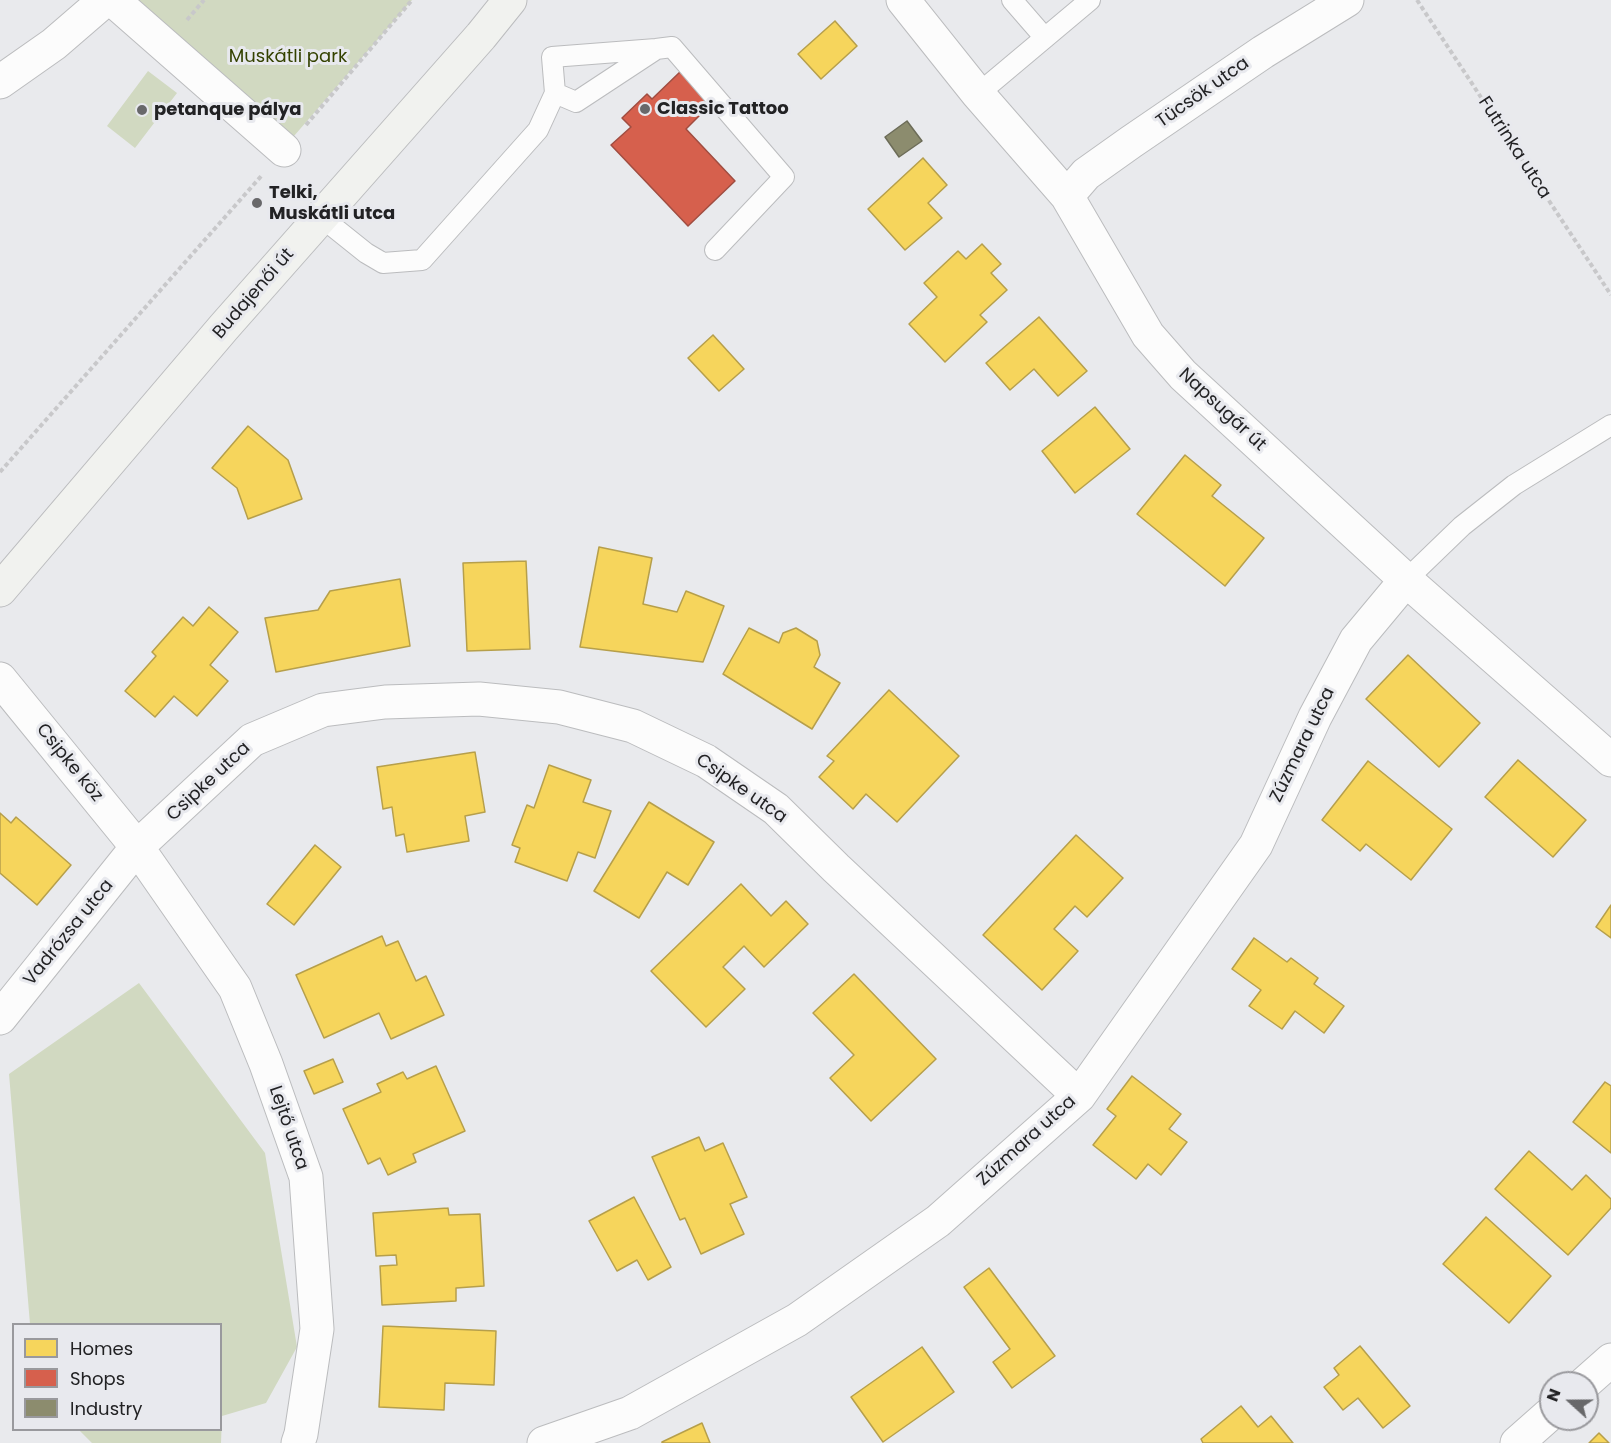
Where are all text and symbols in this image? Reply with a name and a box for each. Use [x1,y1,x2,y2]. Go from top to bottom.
park label: Muskátli park [229,46,347,68]
street label: Tücsök utca [1152,53,1254,133]
street label: Futrinka utca [1473,93,1555,203]
place label: Classic Tattoo [657,98,789,120]
place label: petanque pálya [154,99,302,121]
marker: Classic Tattoo [638,102,652,116]
marker: petanque pálya [135,103,149,117]
place label: Telki, Muskátli utca [269,182,395,224]
marker: Telki, Muskátli utca [250,196,264,210]
street label: Budajenői út [209,244,299,344]
street label: Napsugár út [1174,364,1270,456]
street label: Zúzmara utca [1266,684,1340,806]
street label: Csipke köz [31,720,107,806]
street label: Csipke utca [163,738,255,826]
street label: Csipke utca [691,750,791,828]
street label: Vadrózsa utca [20,876,118,990]
street label: Lejtő utca [264,1083,312,1173]
street label: Zúzmara utca [973,1091,1081,1191]
legend [12,1323,222,1431]
text: Homes [70,1336,133,1361]
text: Shops [70,1366,125,1391]
north arrow [1539,1371,1599,1431]
text: N [1541,1385,1566,1405]
text: Industry [70,1396,142,1421]

